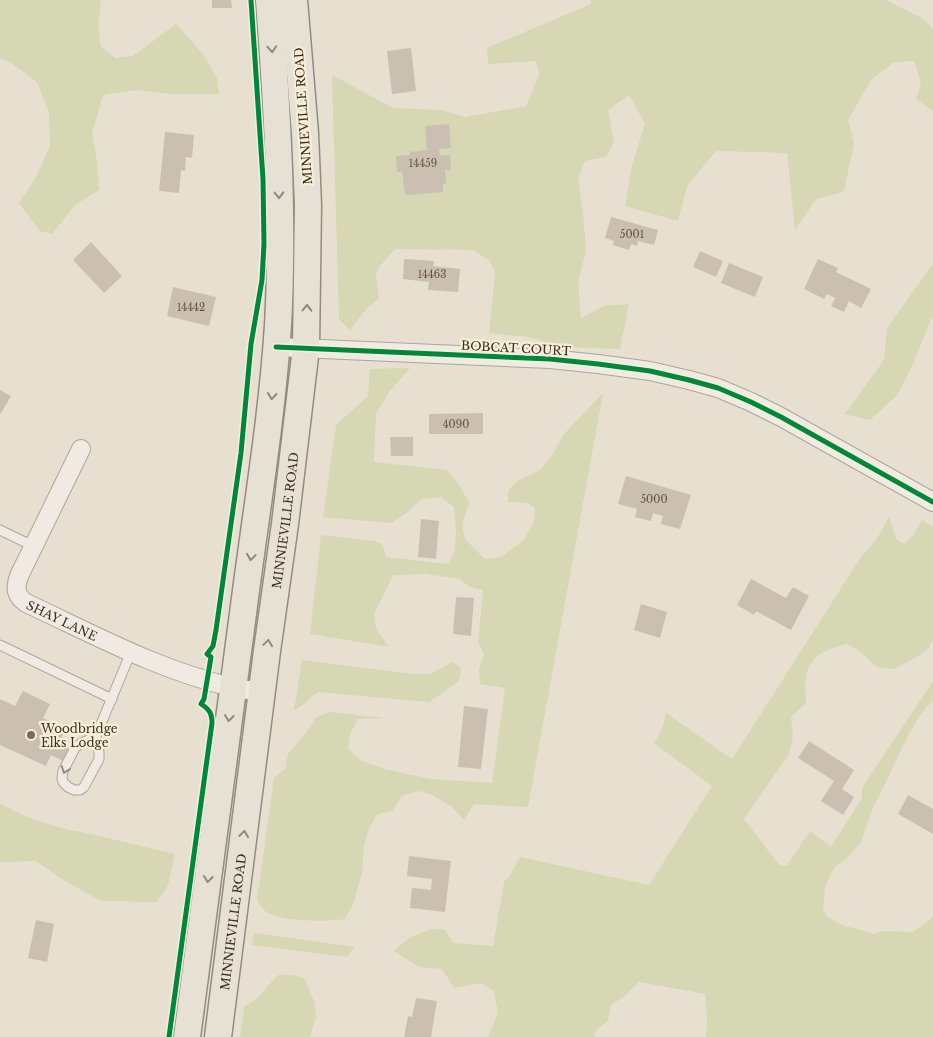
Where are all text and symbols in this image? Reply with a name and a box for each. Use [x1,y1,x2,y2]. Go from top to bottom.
one-way arrow [266,45,277,53]
street label: MINNIEVILLE ROAD [291,47,315,185]
house number: 14459 [409,157,437,170]
one-way arrow [274,192,284,199]
house number: 5001 [620,228,644,241]
house number: 14463 [418,268,446,281]
house number: 14442 [177,301,205,314]
one-way arrow [302,304,312,312]
street label: BOBCAT COURT [461,338,572,358]
one-way arrow [267,392,278,400]
house number: 4090 [443,418,469,431]
street label: MINNIEVILLE ROAD [268,451,301,590]
house number: 5000 [640,493,668,506]
one-way arrow [246,552,256,561]
street label: SHAY LANE [24,597,100,644]
one-way arrow [262,639,273,647]
one-way arrow [224,714,235,722]
place label: Woodbridge Elks Lodge [40,721,118,750]
marker: Woodbridge Elks Lodge [25,729,37,741]
one-way arrow [61,765,71,774]
one-way arrow [238,830,249,838]
street label: MINNIEVILLE ROAD [217,853,249,991]
one-way arrow [203,875,214,883]

